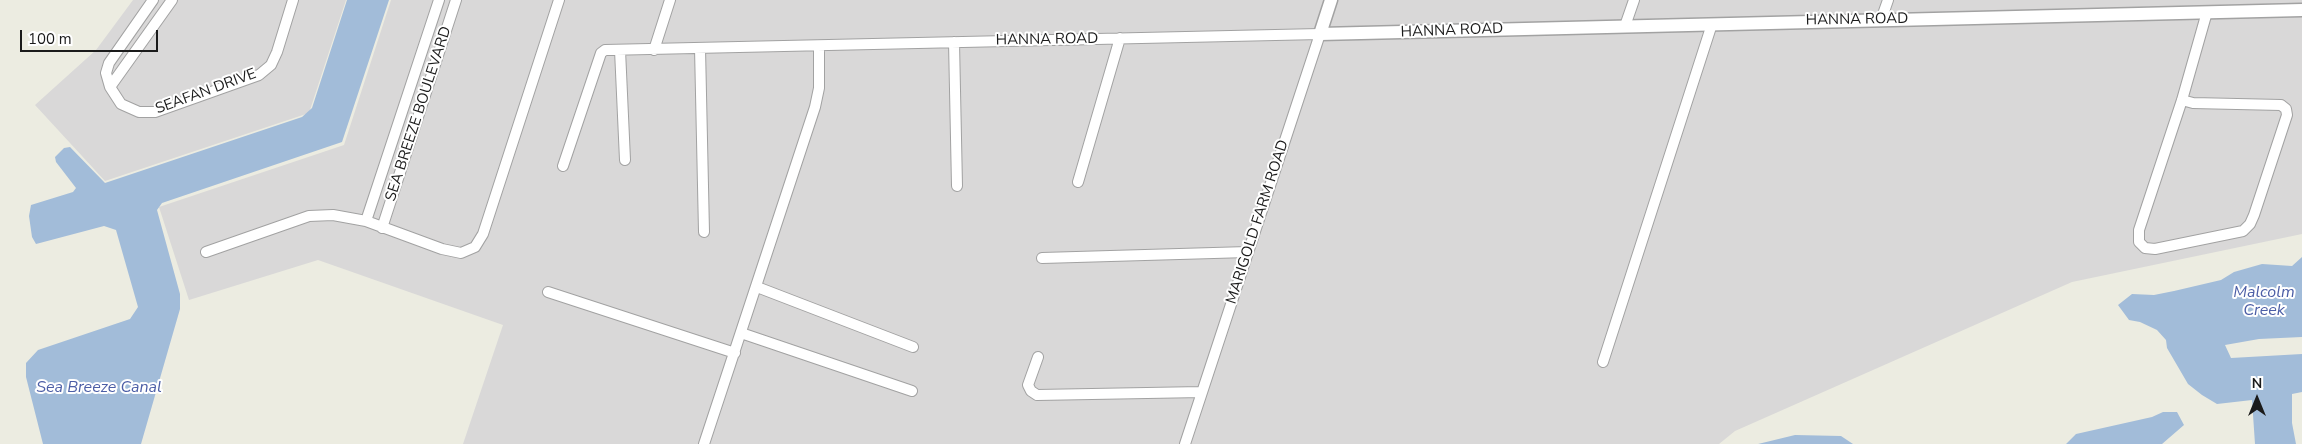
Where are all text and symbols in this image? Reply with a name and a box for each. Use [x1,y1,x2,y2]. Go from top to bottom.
street label: HANNA ROAD [1806,10,1908,30]
scale bar [22,20,160,52]
street label: HANNA ROAD [1400,20,1504,42]
street label: SEA BREEZE BOULEVARD [382,24,456,204]
text: 100 m [28,29,72,49]
street label: HANNA ROAD [996,30,1098,50]
street label: SEAFAN DRIVE [153,65,259,119]
street label: MARIGOLD FARM ROAD [1223,138,1293,306]
water label: Malcolm Creek [2233,283,2295,321]
north arrow [2232,374,2282,424]
text: N [2252,374,2262,393]
water label: Sea Breeze Canal [36,378,162,398]

